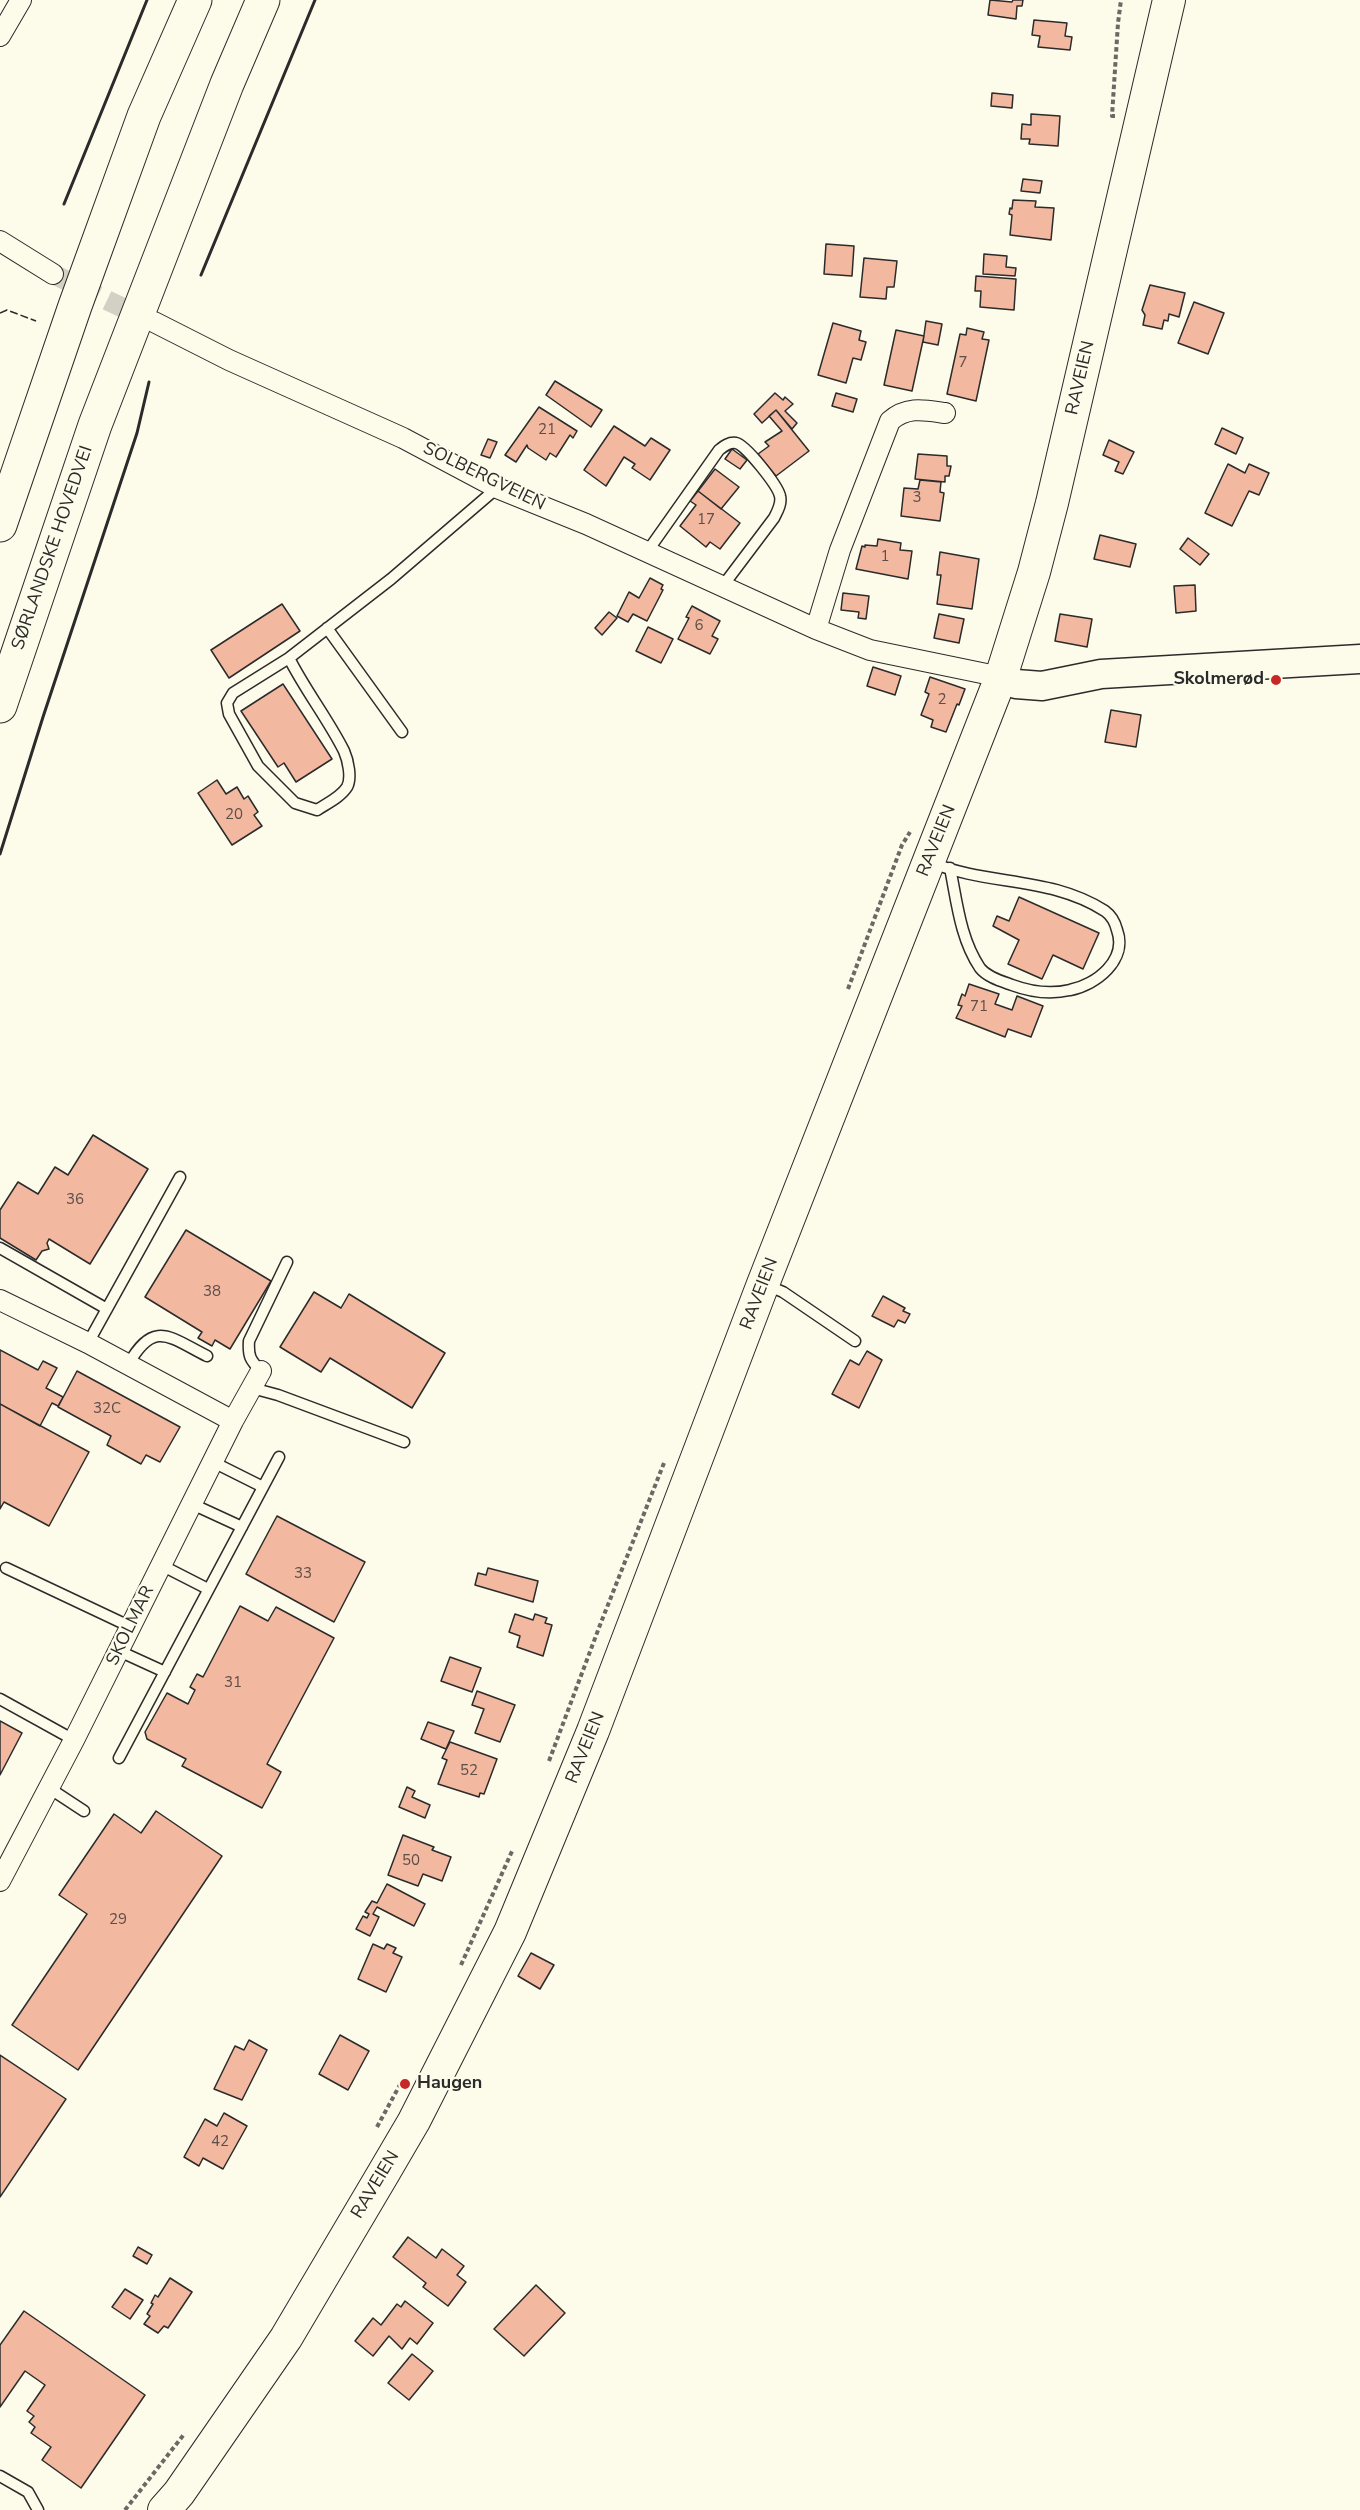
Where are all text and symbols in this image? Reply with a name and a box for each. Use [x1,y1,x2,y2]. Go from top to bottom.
street label: RAVEIEN [1062,339,1100,417]
house number: 7 [959,354,967,372]
house number: 21 [538,421,556,439]
street label: SOLBERGVEIEN [419,438,549,516]
street label: SØRLANDSKE HOVEDVEI [8,443,98,653]
house number: 3 [913,489,921,507]
house number: 17 [697,511,715,529]
house number: 1 [881,548,889,566]
house number: 6 [695,617,703,635]
place label: Skolmerød [1173,669,1264,691]
marker: Skolmerød [1269,673,1283,687]
house number: 2 [938,691,946,709]
street label: RAVEIEN [913,802,961,880]
house number: 20 [225,806,243,824]
house number: 71 [970,998,988,1016]
house number: 36 [66,1191,84,1209]
street label: RAVEIEN [736,1255,784,1333]
house number: 38 [203,1283,221,1301]
house number: 32C [93,1400,121,1418]
house number: 33 [294,1565,312,1583]
street label: SKOLMAR [102,1583,160,1669]
house number: 31 [224,1674,242,1692]
street label: RAVEIEN [562,1709,610,1787]
house number: 52 [460,1762,478,1780]
house number: 50 [402,1852,420,1870]
house number: 29 [109,1911,127,1929]
place label: Haugen [417,2073,482,2095]
marker: Haugen [398,2077,412,2091]
house number: 42 [211,2133,229,2151]
street label: RAVEIEN [347,2147,405,2223]

